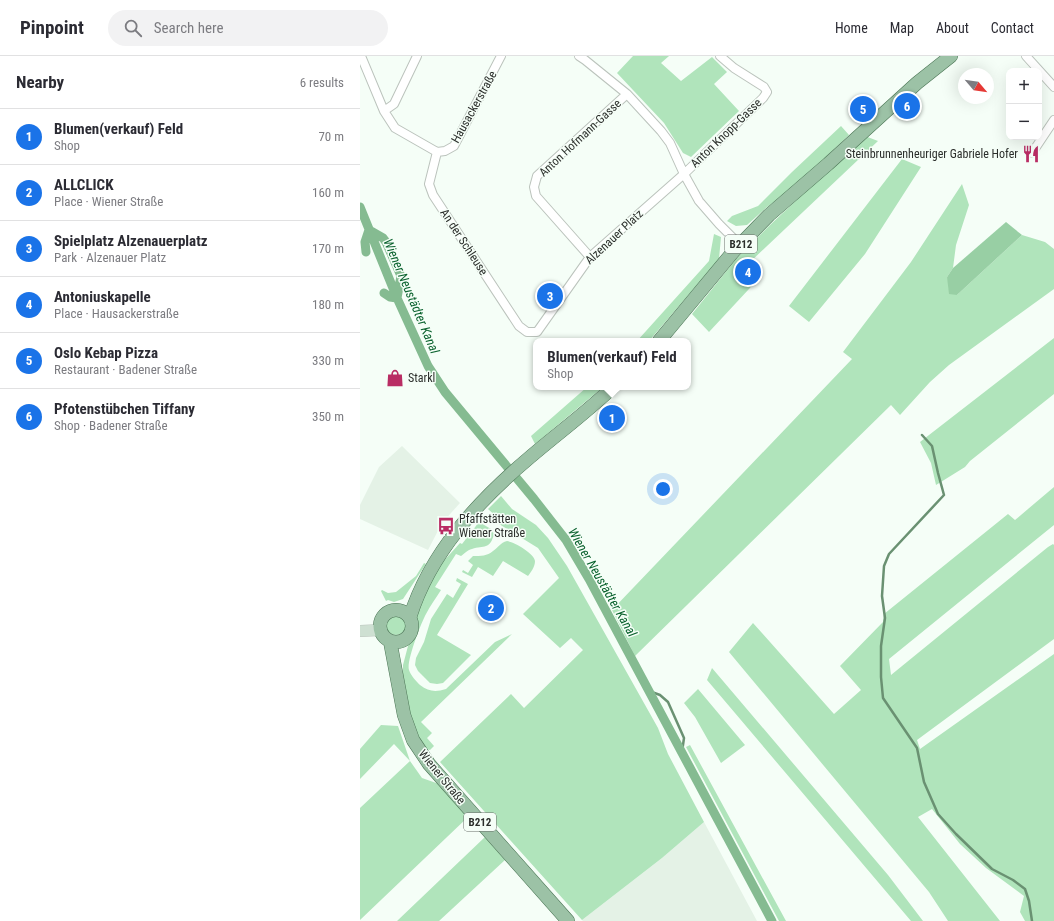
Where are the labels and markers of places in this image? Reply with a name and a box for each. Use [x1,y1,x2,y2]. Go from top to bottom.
pin: 6 [894,91,920,121]
pin: 5 [850,94,876,124]
restaurant icon: Steinbrunnenheuriger Gabriele Hofer [1021,144,1041,164]
place label: Steinbrunnenheuriger Gabriele Hofer [846,147,1018,161]
pin: 4 [735,257,761,287]
pin: 3 [537,281,563,311]
shop icon: Starkl [385,368,405,388]
place label: Starkl [408,371,435,385]
pin: 1 [599,403,625,433]
place label: Pfaffstätten Wiener Straße [459,512,526,540]
bus stop icon: Pfaffstätten Wiener Straße [436,516,456,536]
pin: 2 [478,593,504,623]

